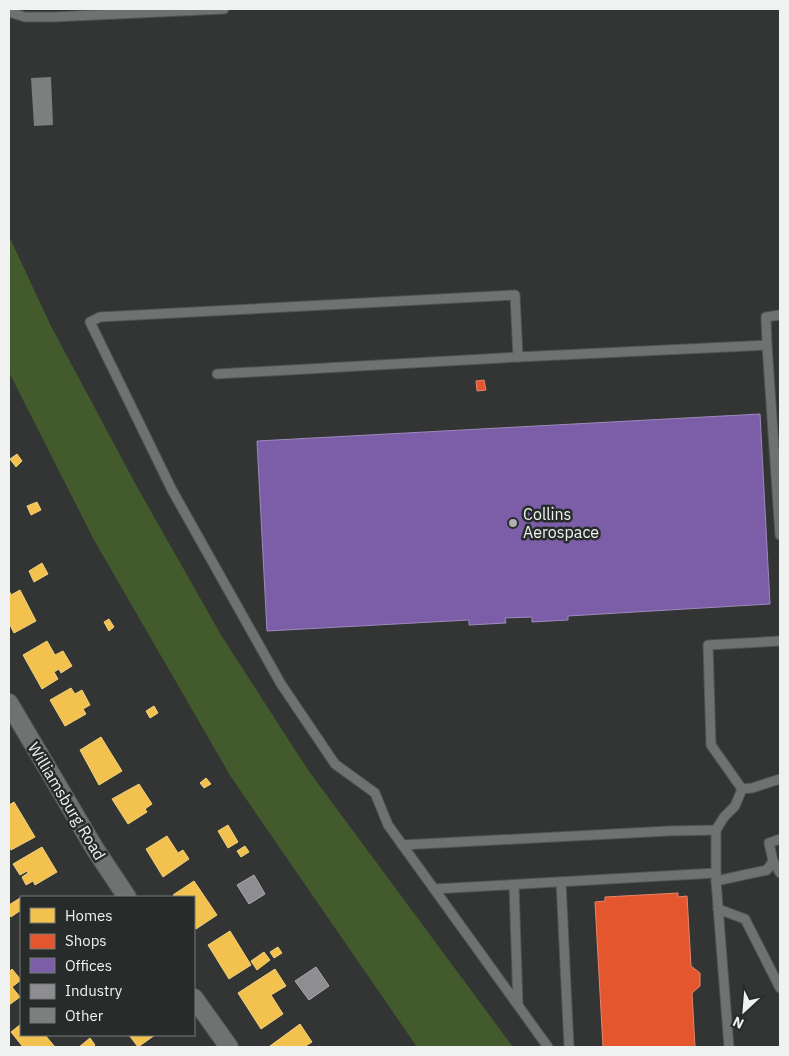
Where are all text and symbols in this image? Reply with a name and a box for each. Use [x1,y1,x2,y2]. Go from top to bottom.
place label: Collins Aerospace [523,504,599,542]
marker: Collins Aerospace [507,517,519,529]
street label: Williamsburg Road [24,738,110,864]
legend [20,896,195,1036]
text: Homes [65,906,113,925]
text: Shops [65,931,107,950]
text: Offices [65,956,112,975]
text: Industry [65,981,123,1000]
north arrow [719,986,769,1036]
text: Other [65,1006,104,1025]
text: N [730,1012,747,1033]

